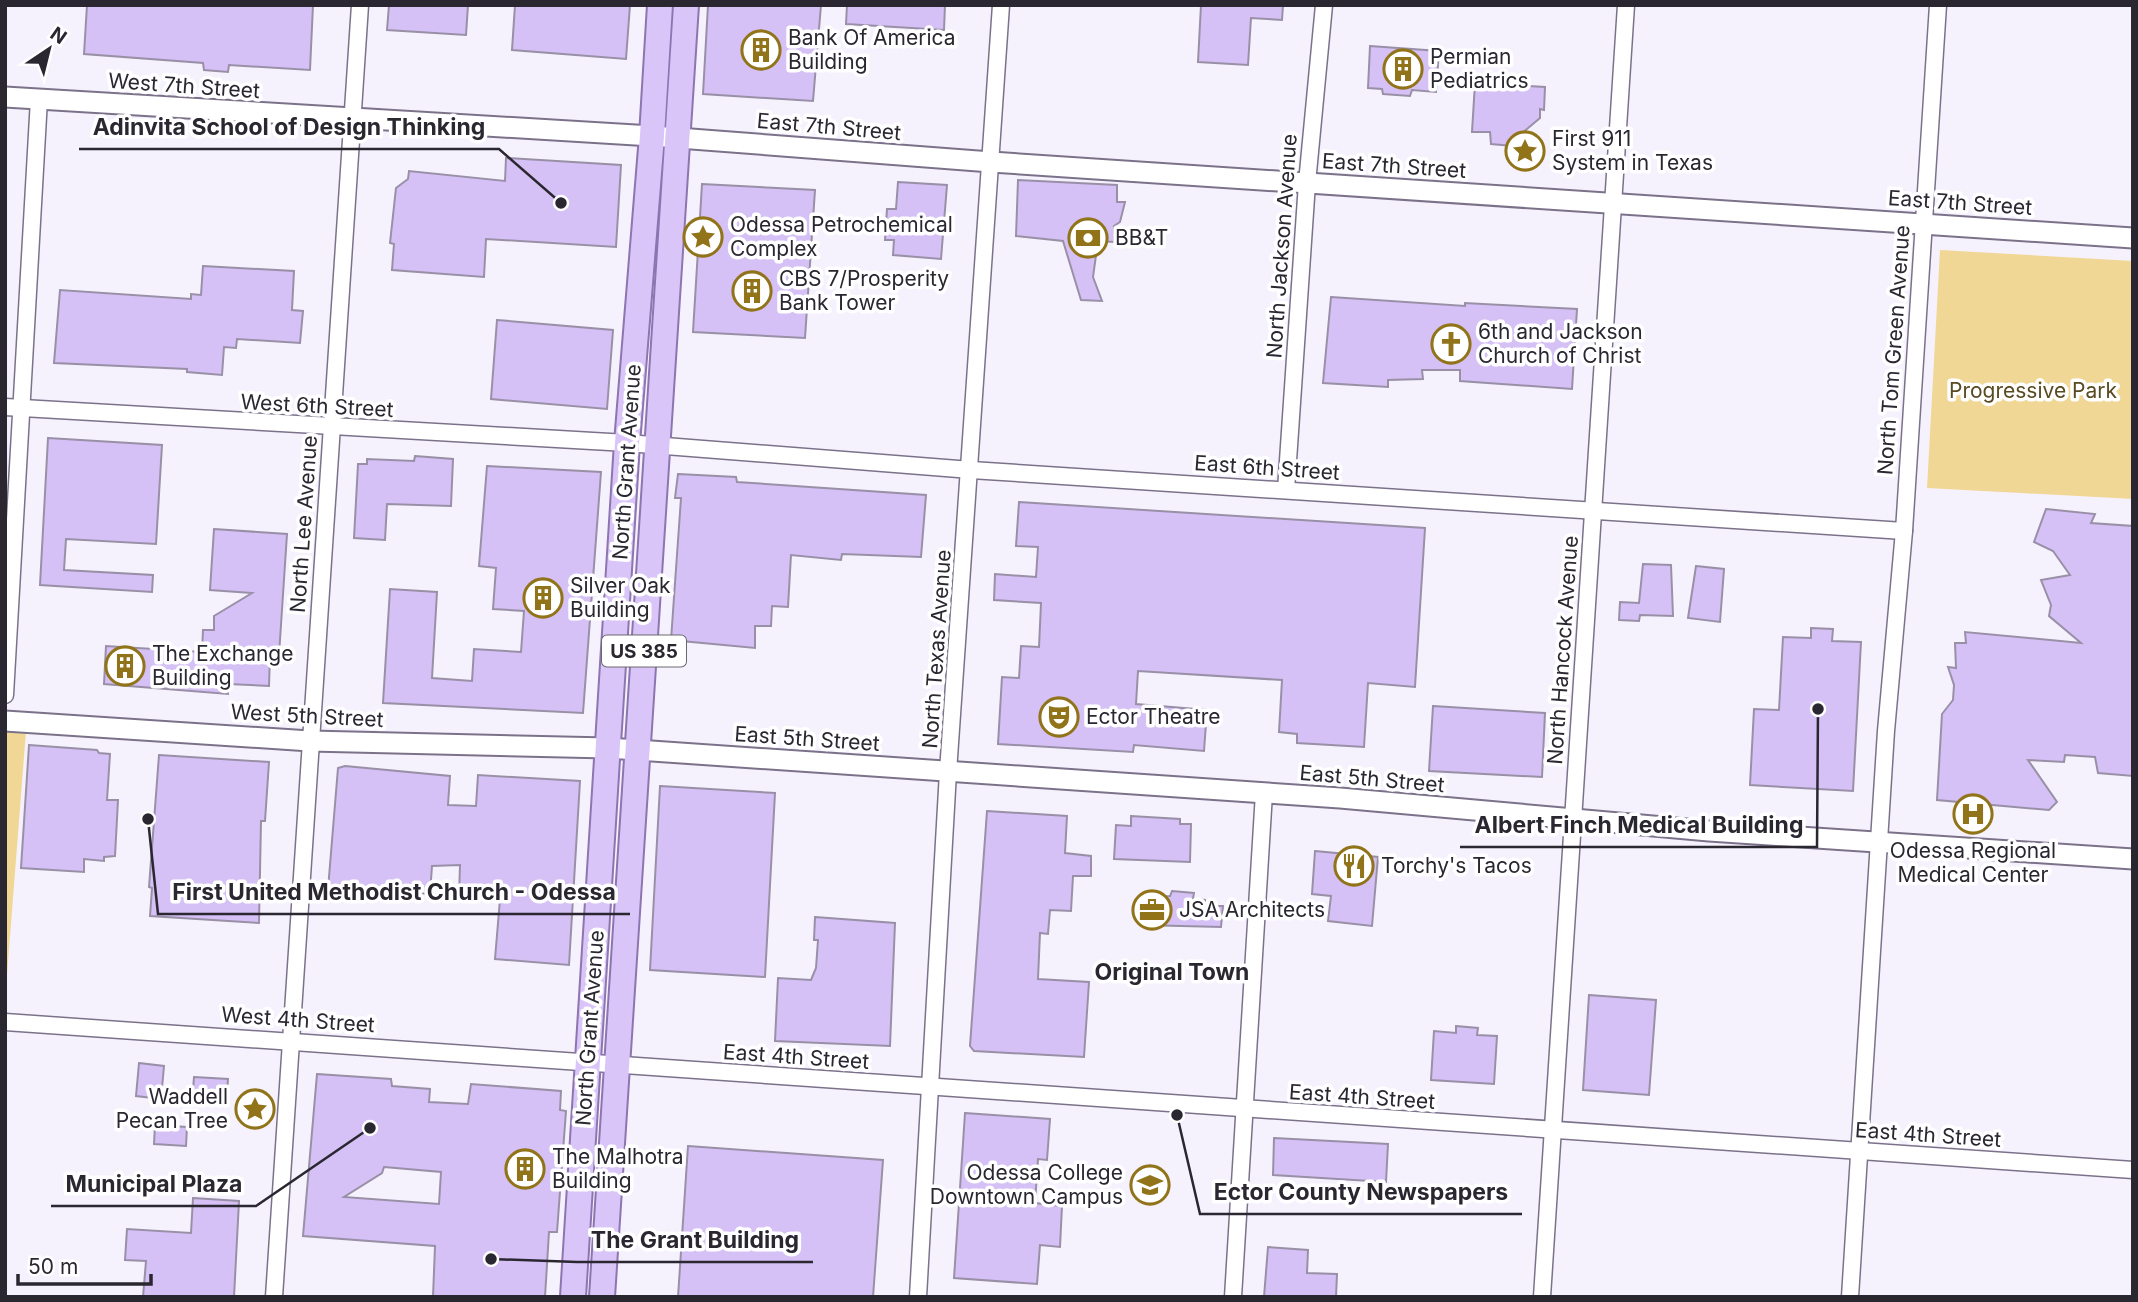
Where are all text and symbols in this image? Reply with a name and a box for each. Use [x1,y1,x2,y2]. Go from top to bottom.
north arrow [14,14,84,84]
text: N [46,22,71,49]
place label: Bank Of America Building [788,25,956,74]
building icon: Bank Of America Building [740,29,782,71]
place label: Permian Pediatrics [1430,44,1529,93]
building icon: Permian Pediatrics [1382,48,1424,90]
street label: West 7th Street [107,68,261,103]
callout: Adinvita School of Design Thinking [79,105,499,149]
street label: East 7th Street [756,108,902,145]
text: Adinvita School of Design Thinking [93,113,485,141]
place label: First 911 System in Texas [1552,126,1713,175]
place icon: First 911 System in Texas [1504,130,1546,172]
street label: North Jackson Avenue [1261,133,1302,359]
street label: East 7th Street [1321,148,1467,183]
street label: East 7th Street [1887,185,2033,220]
place label: Odessa Petrochemical Complex [730,212,953,261]
place icon: Odessa Petrochemical Complex [682,216,724,258]
bank icon: BB&T [1067,217,1109,259]
street label: North Tom Green Avenue [1872,224,1915,476]
place label: BB&T [1115,225,1168,250]
place label: CBS 7/Prosperity Bank Tower [779,266,949,315]
building icon: CBS 7/Prosperity Bank Tower [731,270,773,312]
place label: 6th and Jackson Church of Christ [1478,319,1643,368]
church icon: 6th and Jackson Church of Christ [1430,323,1472,365]
street label: North Grant Avenue [607,363,646,561]
park label: Progressive Park [1949,378,2117,403]
street label: West 6th Street [240,389,394,422]
street label: North Lee Avenue [285,434,322,614]
street label: East 6th Street [1193,450,1341,485]
street label: North Hancock Avenue [1542,535,1583,765]
street label: North Texas Avenue [917,549,956,749]
place label: Silver Oak Building [570,573,671,622]
building icon: Silver Oak Building [522,577,564,619]
road number: US 385 [602,636,686,666]
place label: The Exchange Building [152,641,293,690]
building icon: The Exchange Building [104,645,146,687]
theatre icon: Ector Theatre [1038,696,1080,738]
street label: West 5th Street [230,699,384,732]
place label: Ector Theatre [1086,704,1221,729]
street label: East 5th Street [734,721,881,756]
street label: East 5th Street [1298,760,1446,797]
hospital icon: Odessa Regional Medical Center [1952,793,1994,835]
callout: Albert Finch Medical Building [1460,803,1817,847]
text: Albert Finch Medical Building [1475,811,1803,839]
place label: Odessa Regional Medical Center [1890,838,2056,887]
restaurant icon: Torchy's Tacos [1333,845,1375,887]
place label: Torchy's Tacos [1381,853,1532,878]
callout: First United Methodist Church - Odessa [158,870,630,914]
text: First United Methodist Church - Odessa [172,878,616,906]
office icon: JSA Architects [1131,889,1173,931]
place label: JSA Architects [1179,897,1325,922]
street label: North Grant Avenue [570,929,609,1127]
district label: Original Town [1095,958,1249,986]
street label: West 4th Street [220,1002,376,1037]
street label: East 4th Street [722,1039,870,1074]
street label: East 4th Street [1288,1079,1436,1114]
place label: Waddell Pecan Tree [116,1084,228,1133]
place icon: Waddell Pecan Tree [234,1088,276,1130]
street label: East 4th Street [1854,1117,2002,1152]
place label: The Malhotra Building [552,1144,684,1193]
building icon: The Malhotra Building [504,1148,546,1190]
place label: Odessa College Downtown Campus [930,1160,1123,1209]
callout: Municipal Plaza [51,1162,256,1206]
school or university icon: Odessa College Downtown Campus [1129,1164,1171,1206]
text: Municipal Plaza [66,1170,242,1198]
callout: Ector County Newspapers [1200,1170,1522,1214]
text: Ector County Newspapers [1214,1178,1508,1206]
callout: The Grant Building [577,1218,813,1262]
text: The Grant Building [591,1226,799,1254]
scale bar [18,1242,150,1286]
text: 50 m [28,1254,78,1279]

